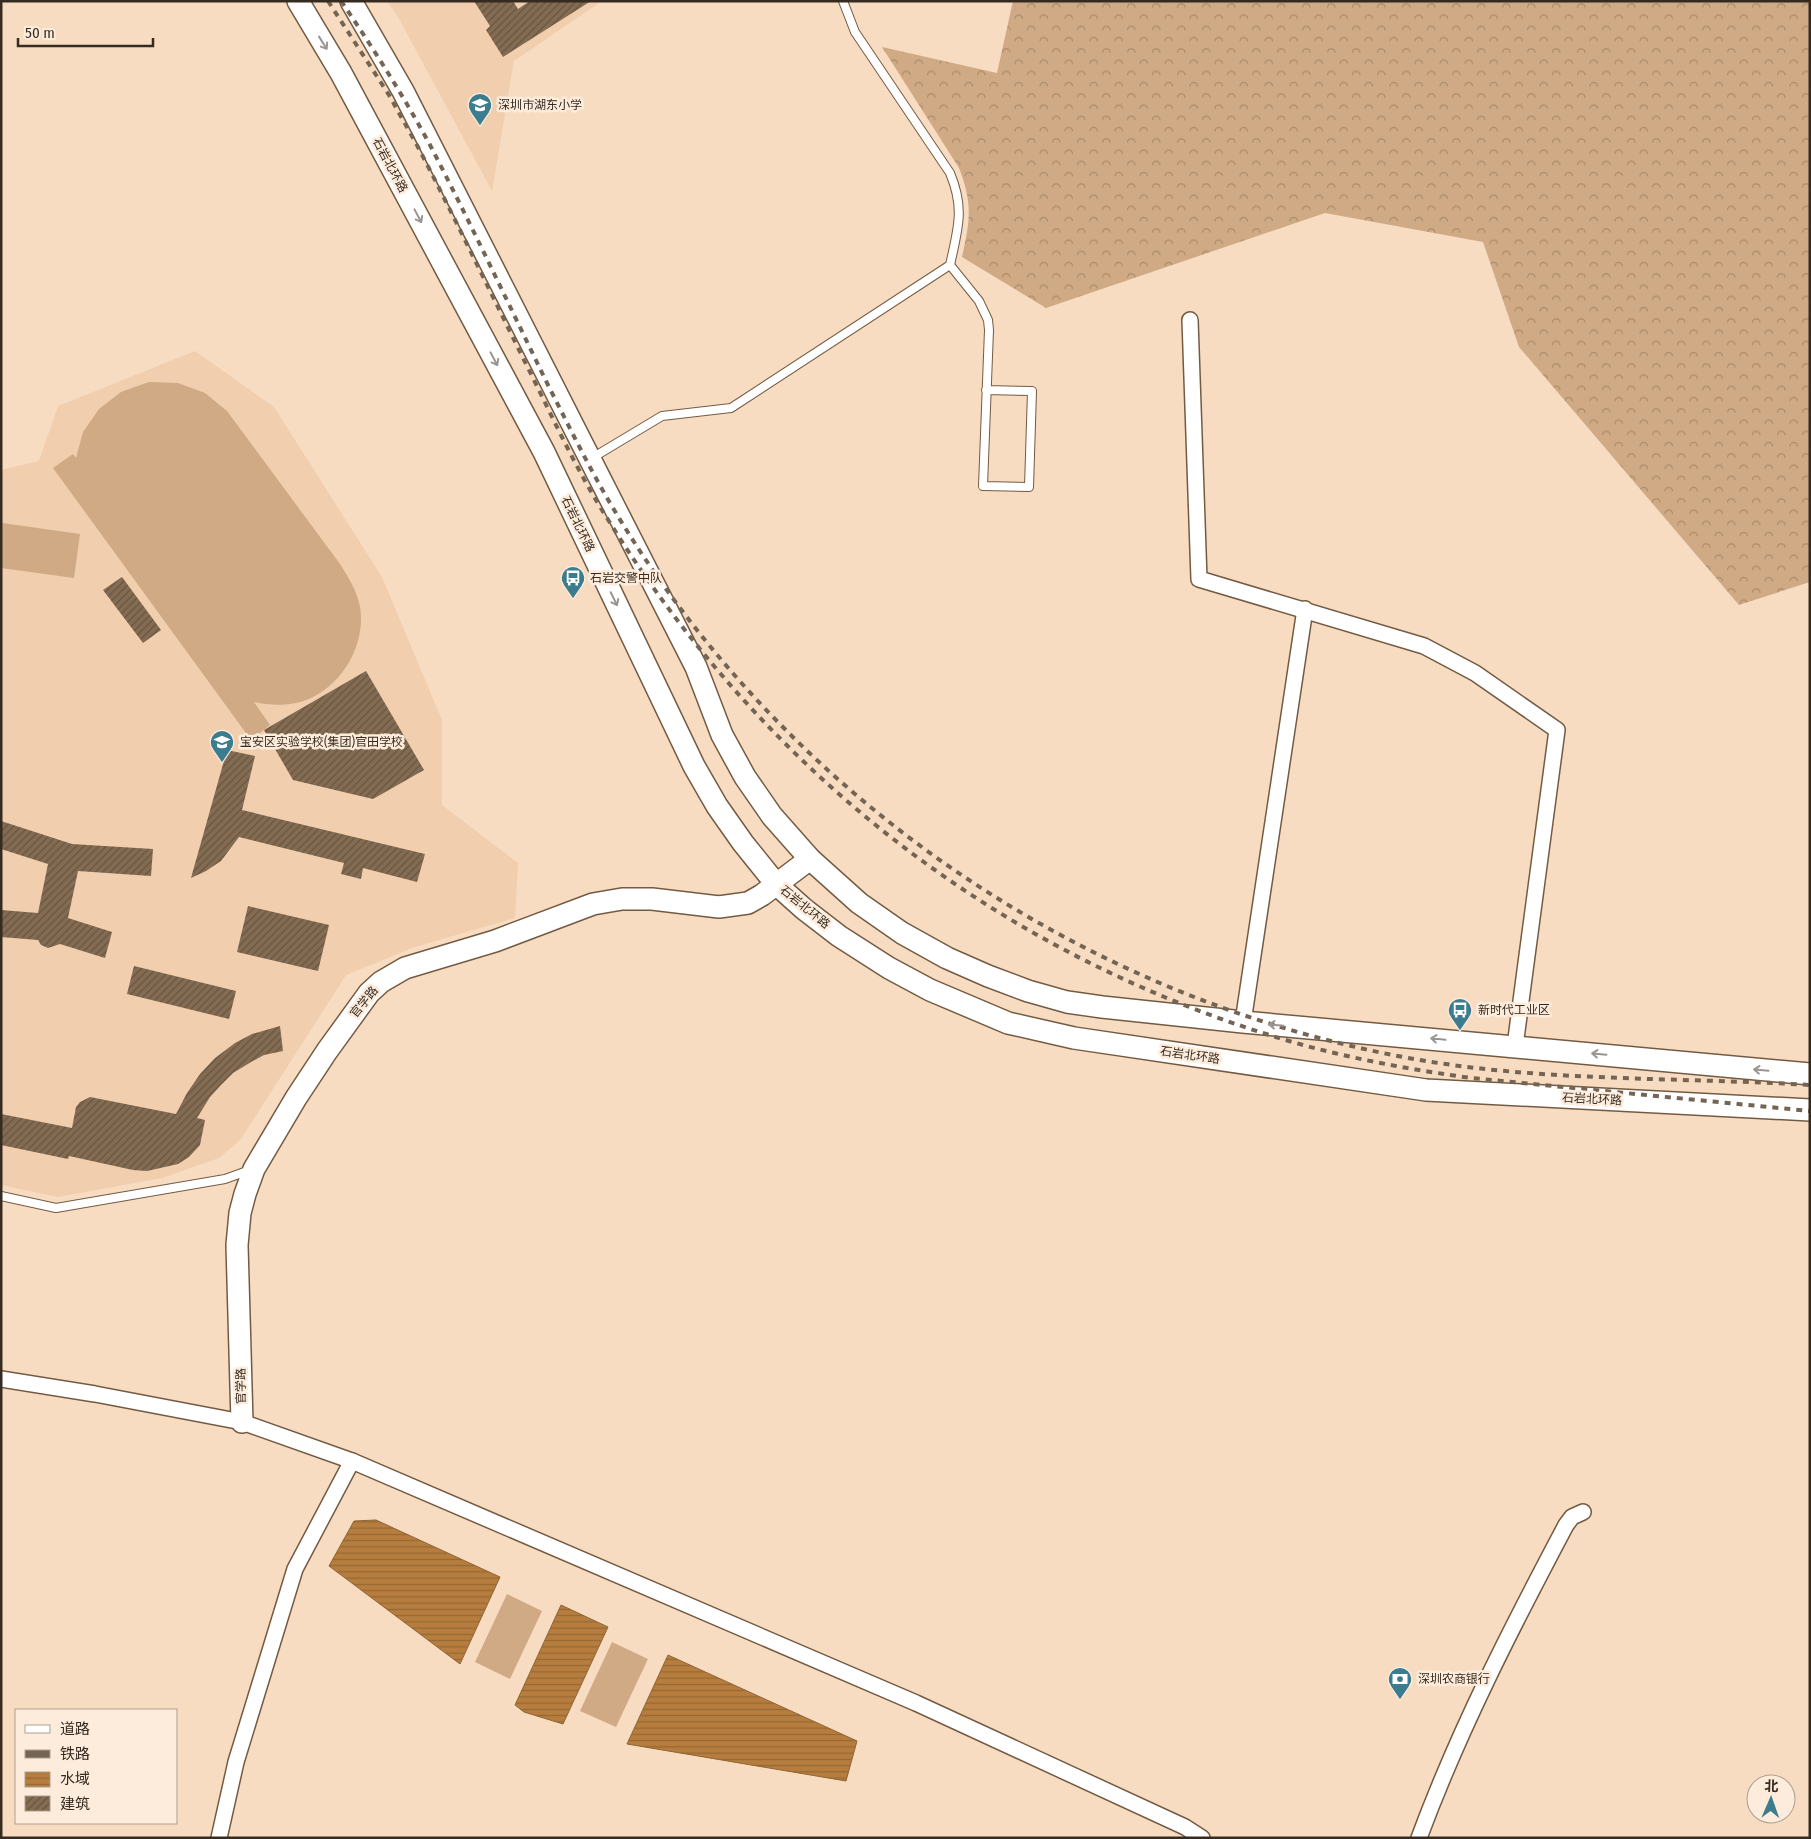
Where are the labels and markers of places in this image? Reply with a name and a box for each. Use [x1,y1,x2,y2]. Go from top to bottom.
school or university icon: 深圳市湖东小学 [467,92,493,126]
place label: 深圳市湖东小学 [498,98,582,112]
bus stop icon: 石岩交警中队 [560,565,586,599]
place label: 石岩交警中队 [590,571,662,585]
school or university icon: 宝安区实验学校(集团)官田学校 [209,729,235,763]
place label: 宝安区实验学校(集团)官田学校 [240,735,403,749]
bus stop icon: 新时代工业区 [1447,997,1473,1031]
place label: 新时代工业区 [1478,1003,1550,1017]
bank icon: 深圳农商银行 [1387,1666,1413,1700]
place label: 深圳农商银行 [1418,1672,1490,1686]

